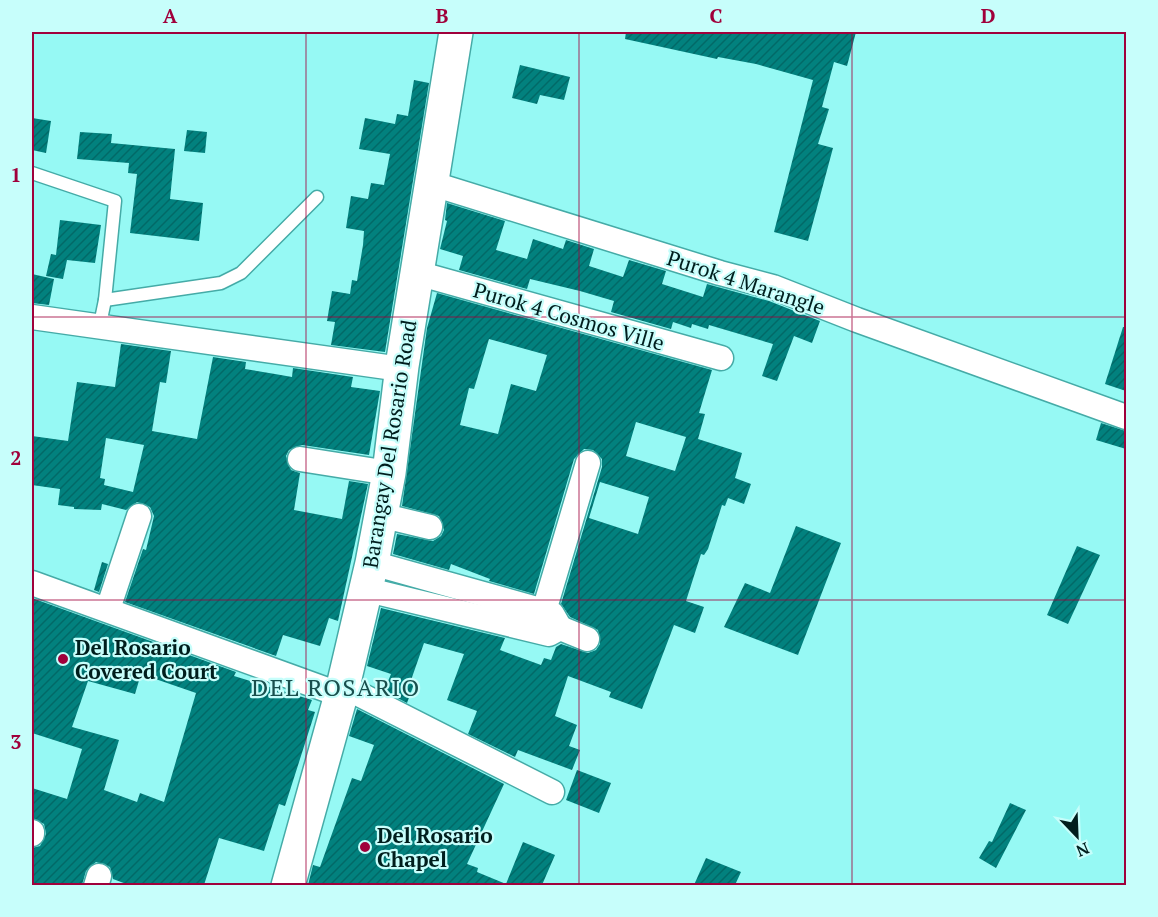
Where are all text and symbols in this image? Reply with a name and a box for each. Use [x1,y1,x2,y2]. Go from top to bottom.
text: A [163,2,178,29]
text: B [436,2,449,29]
text: C [709,2,723,29]
text: D [981,2,995,29]
text: 1 [10,161,22,188]
street label: Purok 4 Marangle [664,243,828,321]
street label: Purok 4 Cosmos Ville [470,275,668,357]
street label: Barangay Del Rosario Road [356,317,423,570]
text: 2 [10,444,22,471]
place label: Del Rosario Covered Court [75,633,218,685]
marker: Del Rosario Covered Court [56,652,70,666]
district label: DEL ROSARIO [251,671,421,703]
text: 3 [10,728,22,755]
north arrow [1047,806,1107,866]
place label: Del Rosario Chapel [377,821,493,873]
text: N [1073,837,1093,862]
marker: Del Rosario Chapel [358,840,372,854]

